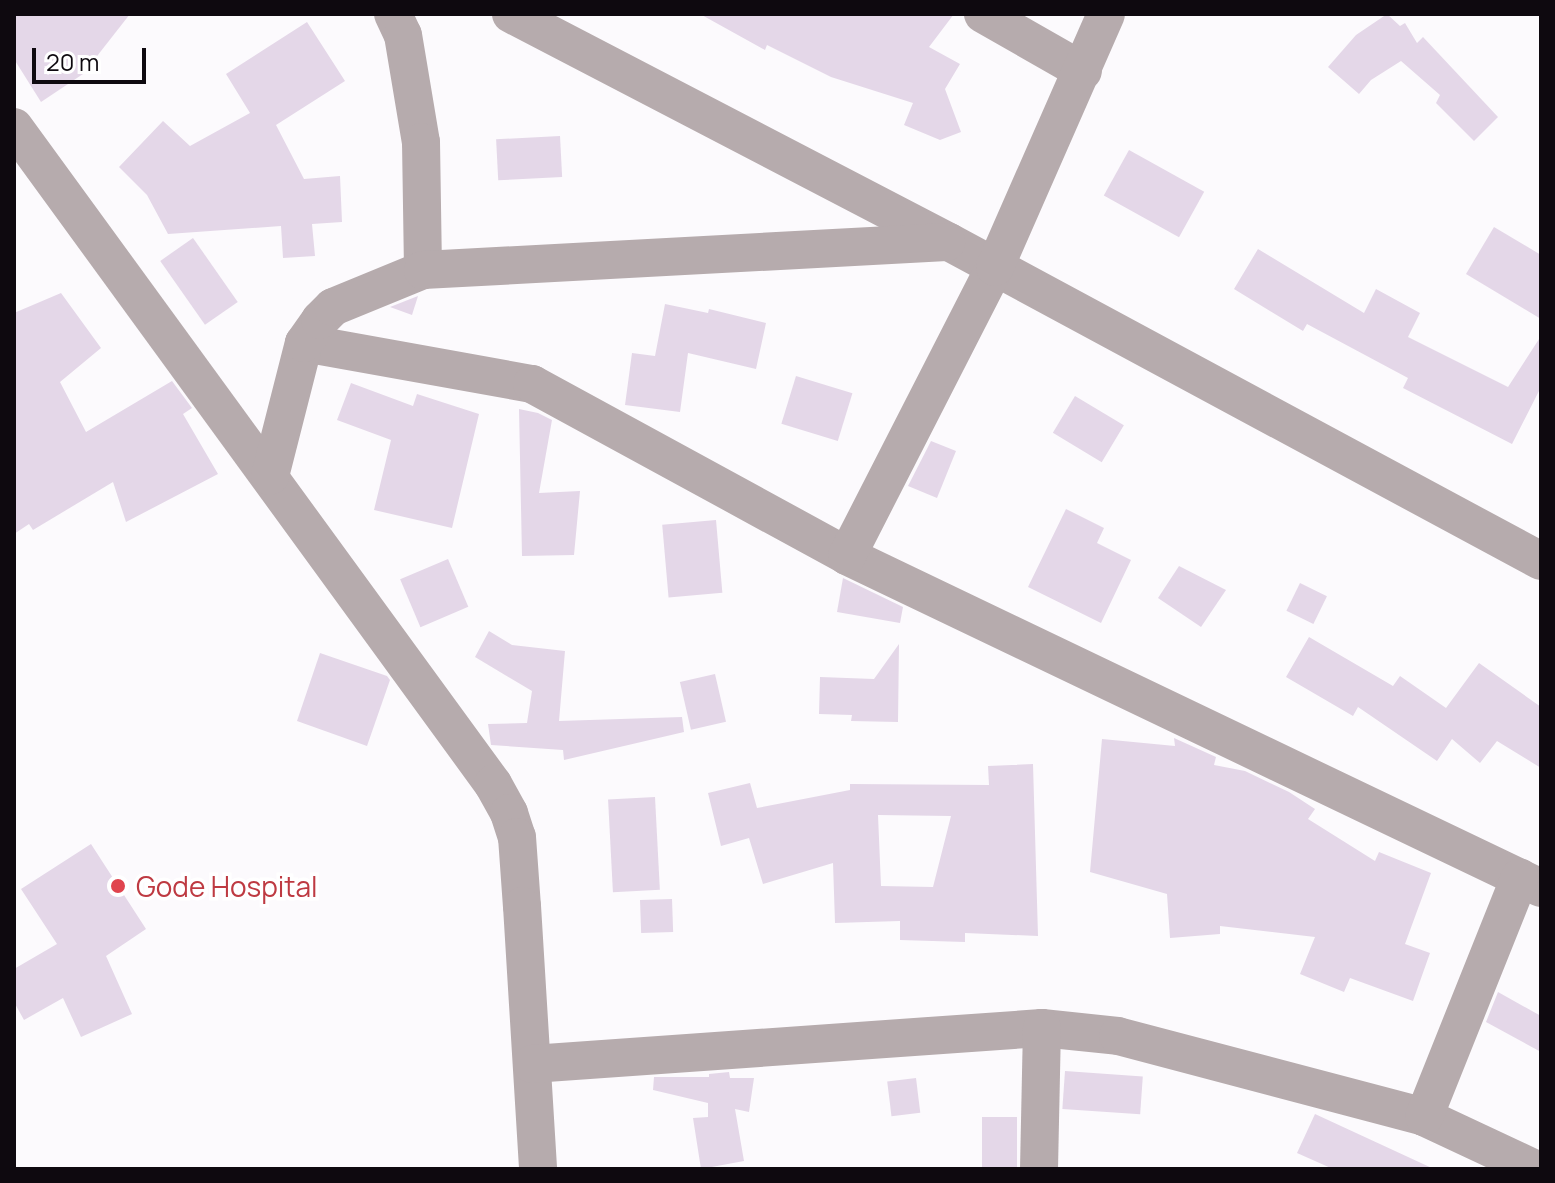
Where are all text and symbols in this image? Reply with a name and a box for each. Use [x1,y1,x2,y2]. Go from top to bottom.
scale bar [36,32,150,82]
text: 20 m [46,45,99,78]
place label: Gode Hospital [136,869,318,903]
marker: Gode Hospital [107,875,129,897]

